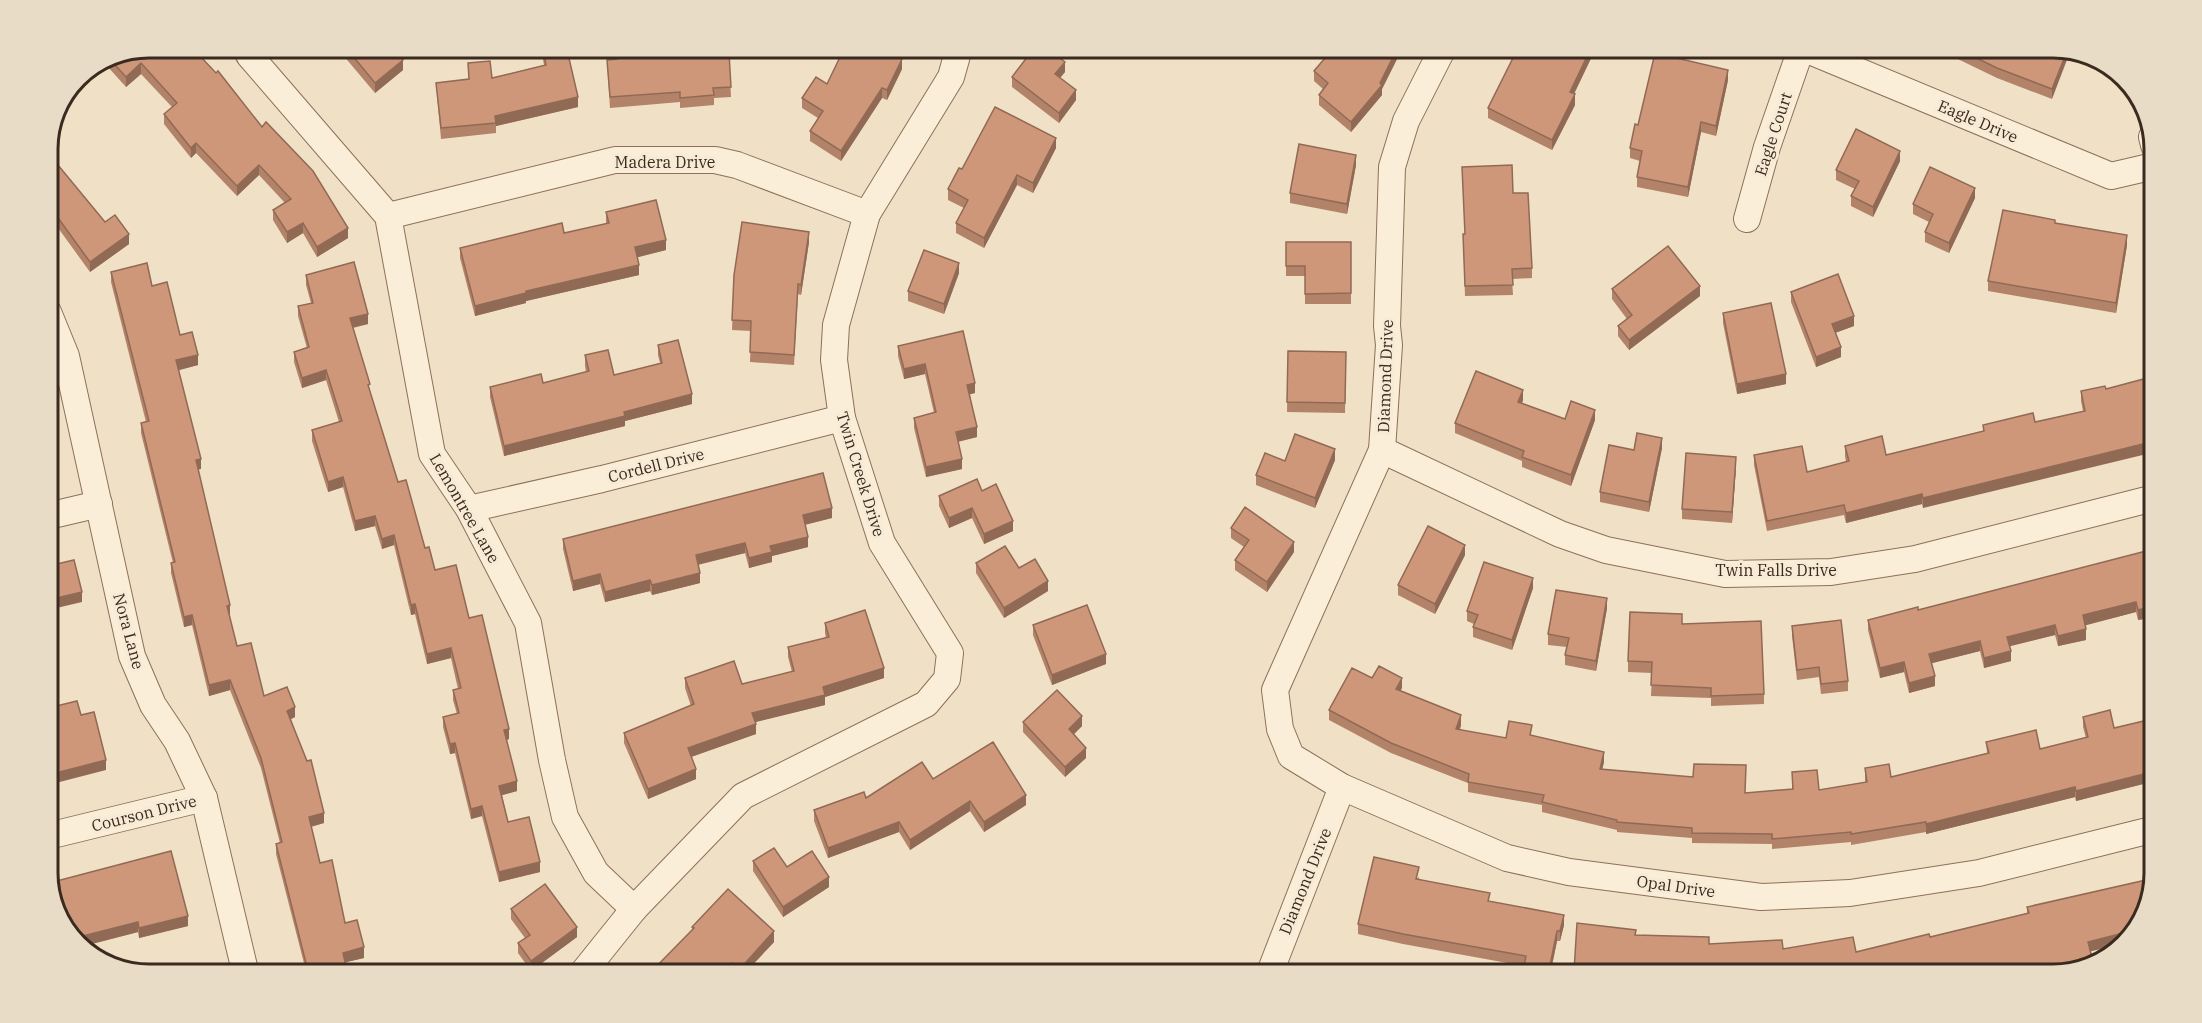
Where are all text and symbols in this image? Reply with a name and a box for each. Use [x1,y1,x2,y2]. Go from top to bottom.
street label: Eagle Court [1750,89,1796,178]
street label: Eagle Drive [1935,95,2021,147]
street label: Madera Drive [615,152,715,172]
street label: Diamond Drive [1373,319,1397,433]
street label: Twin Creek Drive [832,409,890,539]
street label: Cordell Drive [606,443,706,487]
street label: Lemontree Lane [426,450,504,566]
street label: Twin Falls Drive [1715,560,1837,580]
street label: Nora Lane [109,591,149,671]
street label: Courson Drive [89,790,199,836]
street label: Diamond Drive [1274,825,1336,937]
street label: Opal Drive [1635,871,1717,901]

